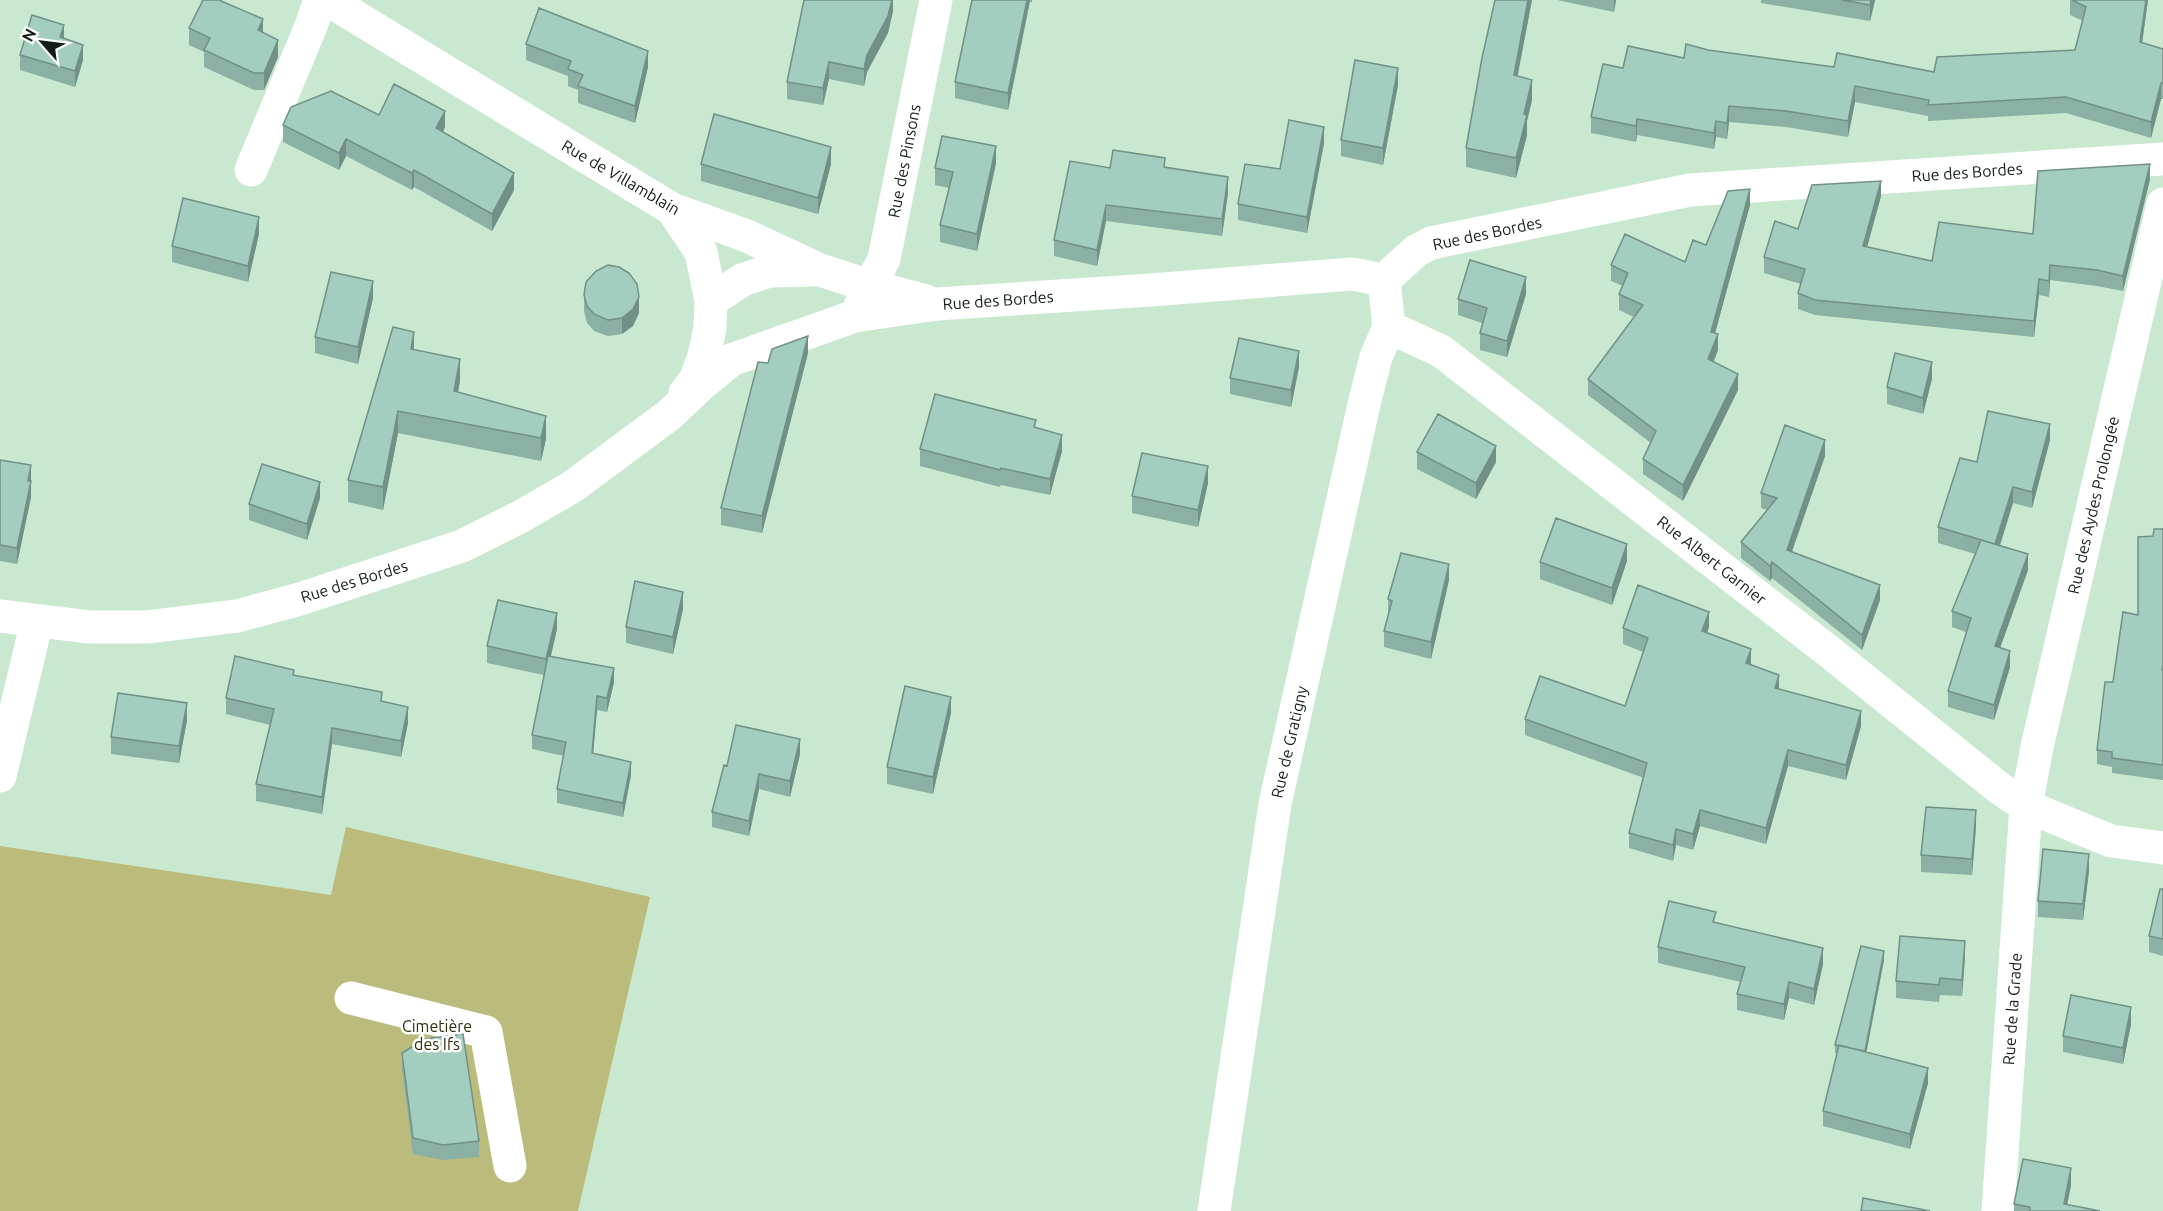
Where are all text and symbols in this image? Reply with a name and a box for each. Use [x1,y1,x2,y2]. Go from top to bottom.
north arrow [12,12,72,72]
text: N [18,25,40,44]
street label: Rue des Pinsons [884,103,924,219]
street label: Rue de Villamblain [559,136,683,218]
street label: Rue des Bordes [1911,159,2023,185]
street label: Rue des Bordes [1431,213,1543,253]
street label: Rue des Bordes [942,287,1054,313]
street label: Rue des Aydes Prolongée [2064,414,2122,596]
street label: Rue Albert Garnier [1654,512,1770,608]
street label: Rue des Bordes [298,556,410,606]
street label: Rue de Gratigny [1267,684,1311,800]
street label: Rue de la Grade [1999,952,2025,1066]
park label: Cimetière des Ifs [402,1017,472,1053]

